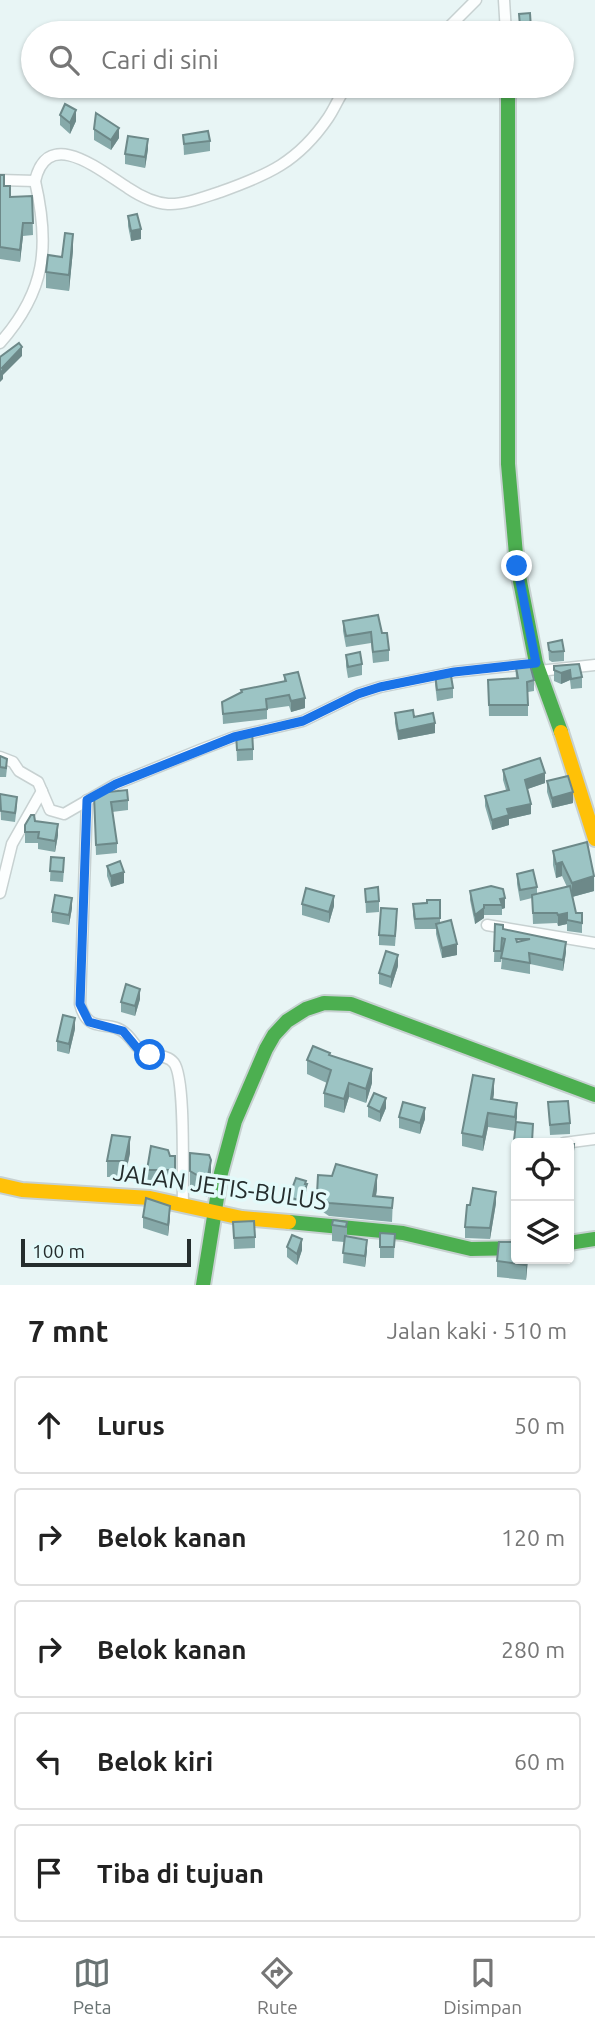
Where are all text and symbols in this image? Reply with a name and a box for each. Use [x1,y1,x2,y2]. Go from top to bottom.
search box [21,21,574,98]
icon: search [45,41,83,79]
text: Cari di sini [101,45,219,74]
route end [501,550,532,581]
route start [134,1039,165,1070]
map controls [511,1138,574,1264]
button: locate [511,1138,574,1201]
street label: JALAN JETIS-BULUS [111,1158,329,1215]
button: layers [511,1201,574,1264]
scale bar [21,1236,191,1268]
text: 100 m [32,1240,85,1262]
text: 7 mnt [28,1314,108,1348]
text: Jalan kaki · 510 m [387,1318,567,1343]
icon: ahead [30,1406,68,1444]
text: Lurus [97,1411,165,1440]
text: 50 m [514,1413,565,1438]
icon: right [30,1518,68,1556]
text: Belok kanan [97,1523,247,1552]
text: 120 m [501,1525,565,1550]
icon: right [30,1630,68,1668]
text: Belok kanan [97,1635,247,1664]
text: 280 m [501,1637,565,1662]
icon: left [30,1742,68,1780]
text: Belok kiri [97,1747,213,1776]
text: 60 m [514,1749,565,1774]
icon: arrive [30,1854,68,1892]
text: Tiba di tujuan [97,1859,264,1888]
tab: Peta [73,1954,111,2018]
tab: Rute [257,1954,298,2018]
tab: Disimpan [443,1954,522,2018]

